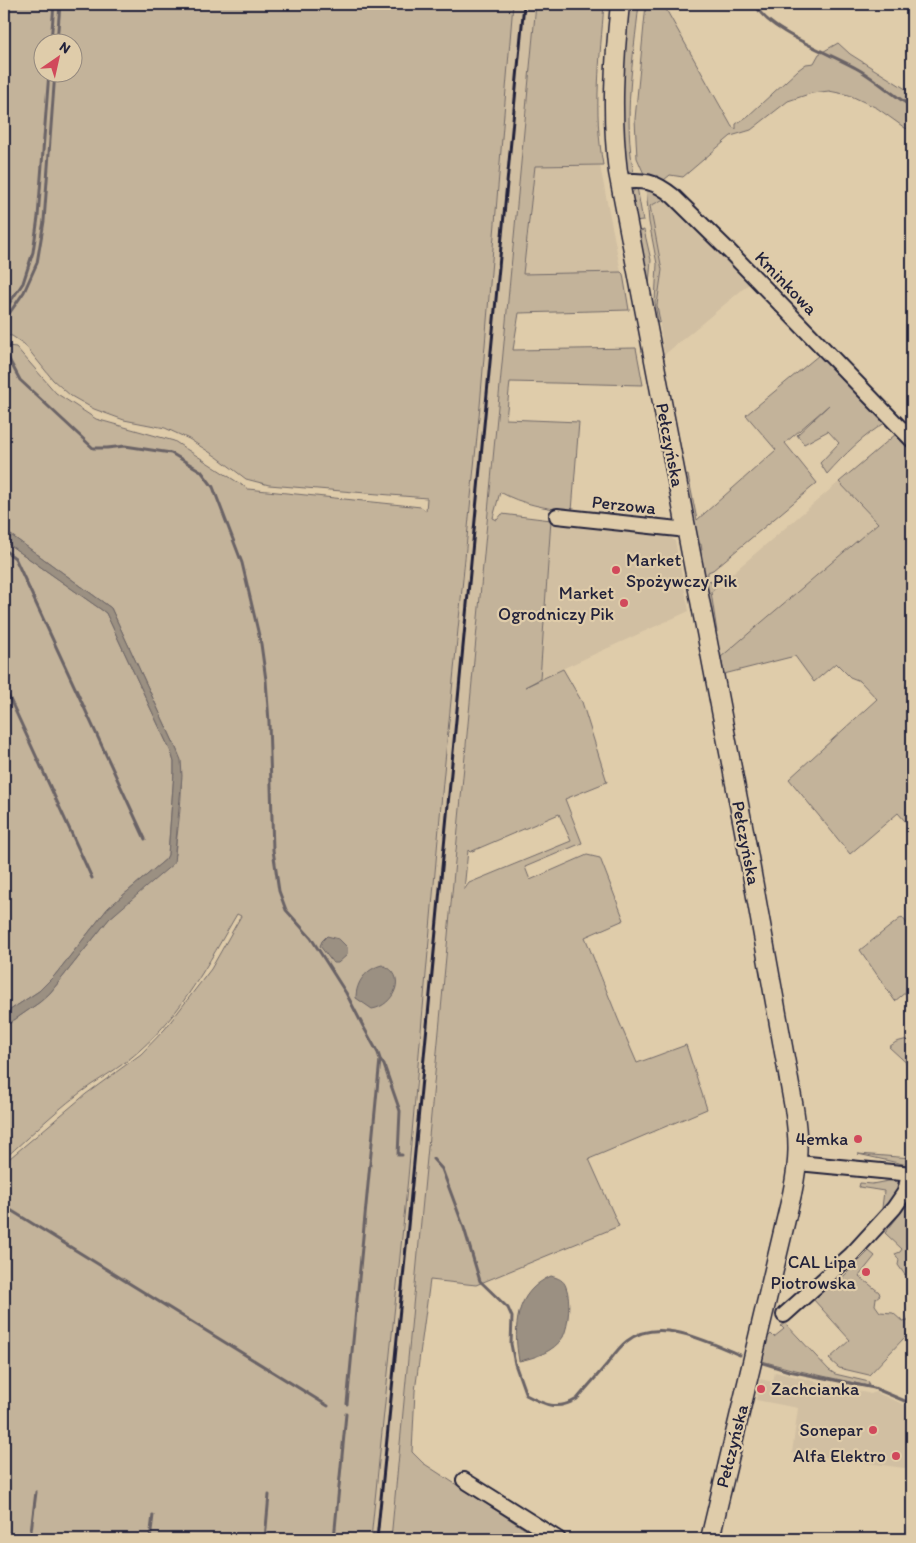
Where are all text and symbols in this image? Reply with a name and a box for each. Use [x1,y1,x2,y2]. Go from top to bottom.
north arrow [32,32,82,82]
text: N [56,38,74,57]
street label: Kminkowa [750,246,822,320]
street label: Pełczyńska [651,401,689,490]
street label: Perzowa [591,491,658,519]
place label: Market Spożywczy Pik [626,549,738,592]
marker: Market Spożywczy Pik [610,564,622,576]
place label: Market Ogrodniczy Pik [498,582,614,625]
marker: Market Ogrodniczy Pik [618,597,630,609]
street label: Pełczyńska [727,799,765,888]
place label: 4emka [795,1128,848,1150]
marker: 4emka [852,1133,864,1145]
place label: CAL Lipa Piotrowska [770,1251,857,1294]
marker: CAL Lipa Piotrowska [860,1266,872,1278]
place label: Zachcianka [771,1378,860,1400]
marker: Zachcianka [755,1383,767,1395]
street label: Pełczyńska [711,1401,753,1490]
place label: Sonepar [800,1419,864,1441]
marker: Sonepar [867,1424,879,1436]
place label: Alfa Elektro [793,1445,886,1467]
marker: Alfa Elektro [890,1450,902,1462]

